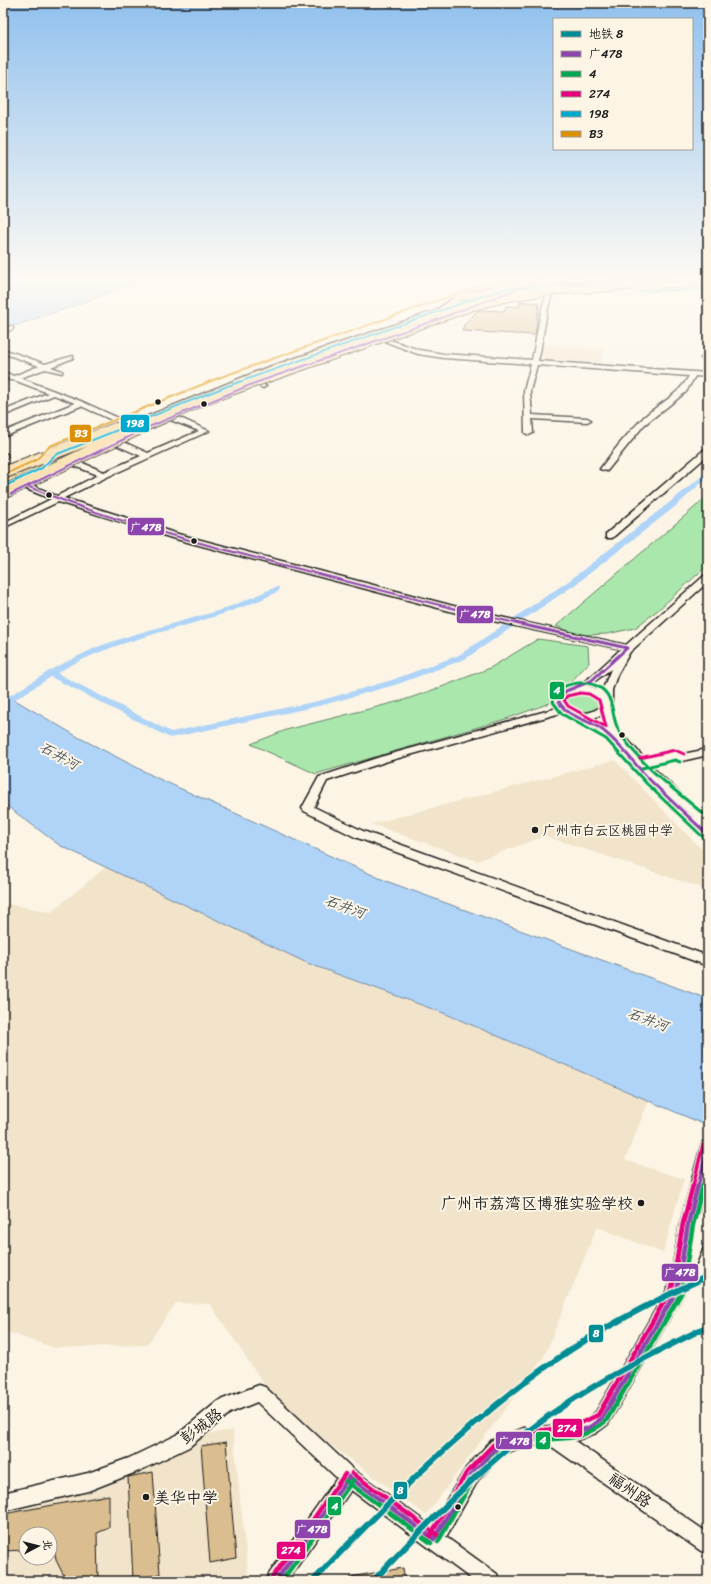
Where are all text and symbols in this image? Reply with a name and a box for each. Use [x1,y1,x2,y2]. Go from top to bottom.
legend [553,18,693,150]
text: 地铁 8 [589,23,623,45]
text: 广478 [589,43,623,65]
text: 4 [589,63,597,85]
text: 274 [589,83,611,105]
text: 198 [589,103,609,125]
text: B3 [589,123,604,145]
unlabelled marker [153,397,163,407]
unlabelled marker [199,399,209,409]
line badge: 198 [120,414,150,433]
text: 198 [126,414,144,433]
line badge: B3 [69,424,92,443]
text: B3 [75,424,88,443]
unlabelled marker [44,490,54,500]
line badge: 广478 [127,517,165,536]
text: 广478 [131,518,162,537]
unlabelled marker [189,536,199,546]
line badge: 广478 [456,605,494,624]
text: 广478 [460,605,491,624]
line badge: 4 [549,681,565,700]
text: 4 [553,681,561,700]
unlabelled marker [617,730,627,740]
water label: 石井河 [35,735,85,778]
place label: 广州市白云区桃园中学 [543,819,673,842]
marker: 广州市白云区桃园中学 [530,825,540,835]
water label: 石井河 [321,888,371,927]
water label: 石井河 [624,1001,674,1040]
place label: 广州市荔湾区博雅实验学校 [441,1189,633,1218]
marker: 广州市荔湾区博雅实验学校 [636,1198,646,1208]
line badge: 广478 [661,1263,699,1282]
text: 广478 [665,1263,696,1282]
line badge: 8 [588,1324,604,1343]
text: 8 [592,1324,600,1343]
street label: 彭城路 [173,1400,229,1452]
line badge: 274 [552,1418,583,1438]
text: 274 [556,1419,577,1438]
line badge: 广478 [495,1431,533,1450]
line badge: 4 [535,1431,551,1450]
text: 4 [539,1431,547,1450]
text: 广478 [499,1432,530,1451]
street label: 福州路 [602,1464,658,1516]
line badge: 8 [393,1481,408,1500]
text: 8 [396,1481,404,1500]
place label: 美华中学 [154,1483,218,1512]
marker: 美华中学 [141,1492,151,1502]
line badge: 4 [327,1496,342,1516]
text: 4 [331,1497,339,1516]
unlabelled marker [453,1502,463,1512]
line badge: 广478 [294,1519,331,1539]
text: 广478 [297,1520,328,1539]
north arrow [18,1526,58,1566]
text: 北 [37,1538,58,1551]
line badge: 274 [276,1541,306,1560]
text: 274 [280,1541,301,1560]

